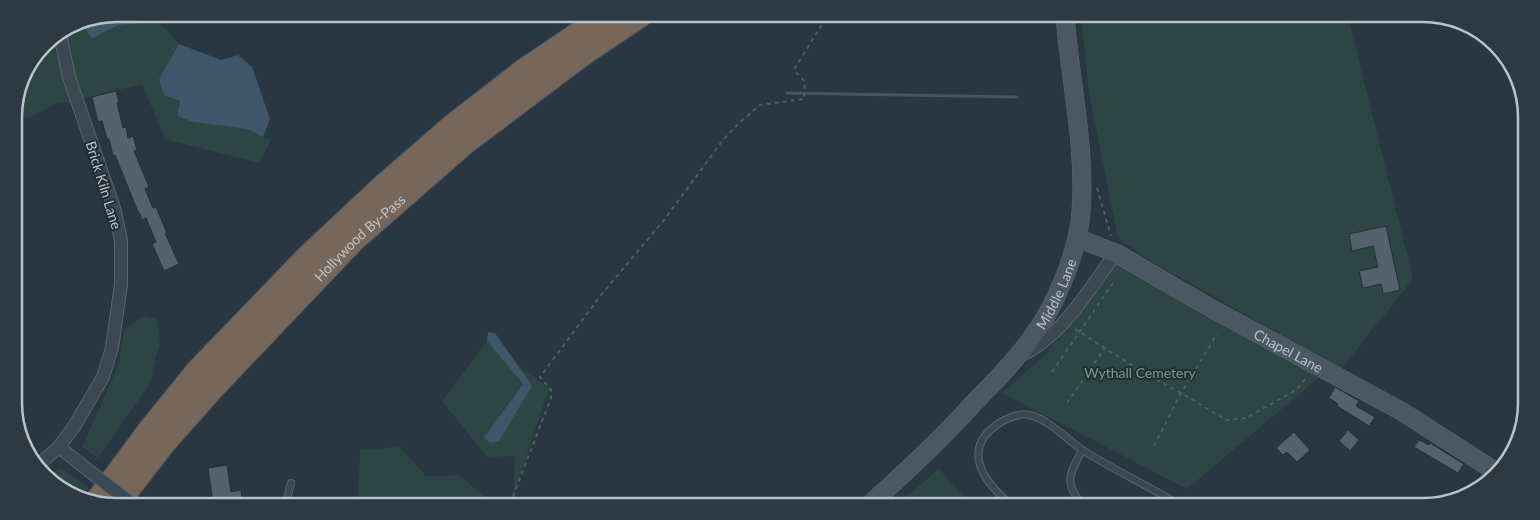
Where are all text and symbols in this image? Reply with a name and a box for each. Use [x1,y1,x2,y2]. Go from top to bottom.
street label: Brick Kiln Lane [83,139,125,231]
street label: Hollywood By-Pass [310,190,408,284]
street label: Middle Lane [1032,256,1079,332]
street label: Chapel Lane [1251,325,1326,376]
park label: Wythall Cemetery [1084,364,1197,381]

